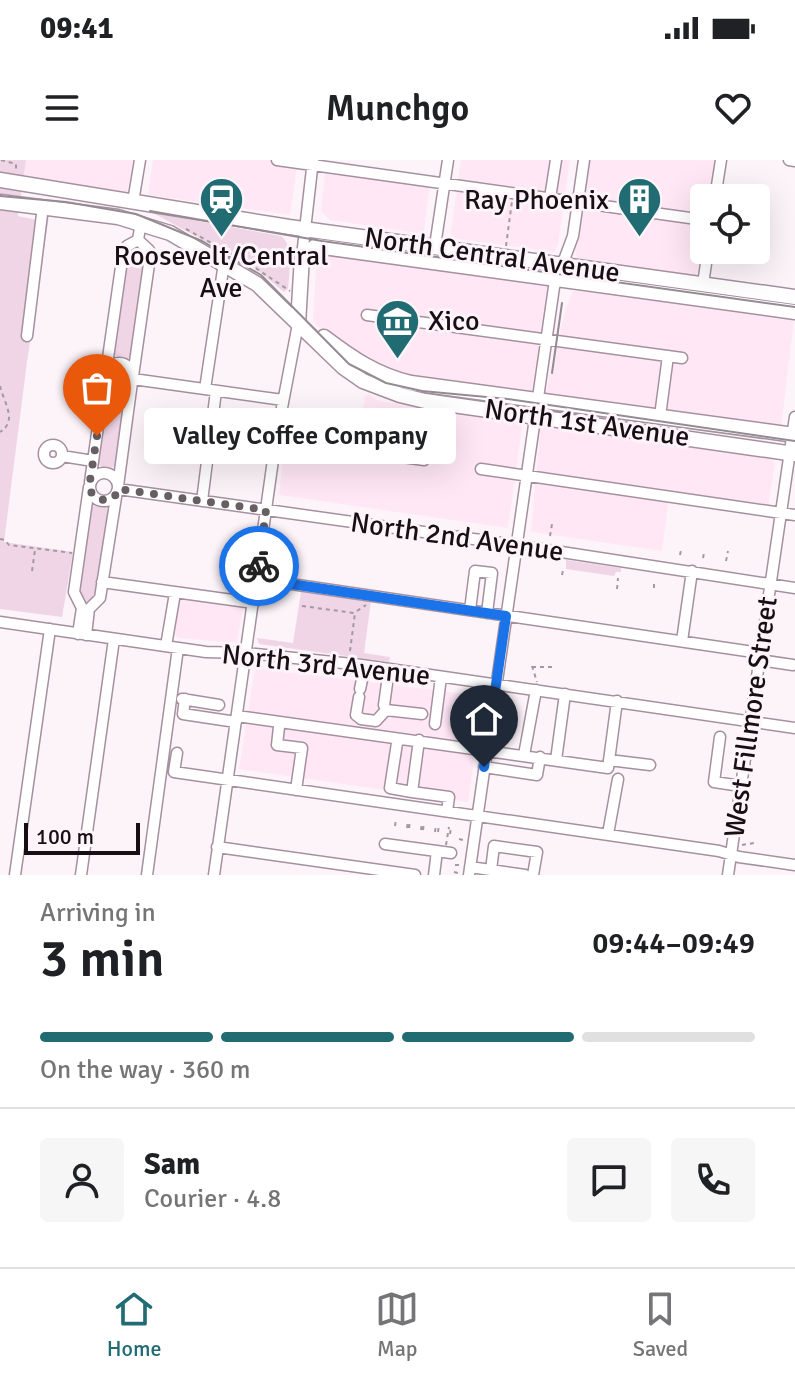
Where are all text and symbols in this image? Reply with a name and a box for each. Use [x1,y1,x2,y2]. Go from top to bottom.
text: 09:41 [40,10,114,47]
icon: menu [40,86,84,130]
text: Munchgo [326,86,469,131]
icon: heart [711,86,755,130]
station icon: Roosevelt/Central Ave [197,175,245,238]
building icon: Ray Phoenix [616,176,664,239]
place label: Ray Phoenix [464,183,609,217]
map controls [690,184,770,264]
button: locate [690,184,770,264]
street label: North Central Avenue [362,220,622,290]
place label: Roosevelt/Central Ave [114,239,328,305]
museum icon: Xico [373,297,421,360]
place label: Xico [428,304,480,338]
pin [63,354,131,436]
icon: bag [75,366,119,410]
street label: North 1st Avenue [482,392,692,454]
callout: Valley Coffee Company [145,408,457,464]
text: Valley Coffee Company [172,420,428,452]
street label: North 2nd Avenue [348,505,566,569]
courier [219,526,299,606]
icon: bike [237,544,281,588]
street label: West Fillmore Street [717,594,785,840]
street label: North 3rd Avenue [220,637,432,693]
pin [450,685,518,767]
icon: home [462,697,506,741]
scale bar [24,819,140,855]
text: 100 m [36,823,94,850]
text: Arriving in [40,897,156,929]
text: 09:44–09:49 [592,925,755,962]
text: 3 min [40,927,165,991]
text: On the way · 360 m [40,1054,250,1086]
button: person [40,1138,124,1222]
button: chat [567,1138,651,1222]
button: phone [671,1138,755,1222]
text: Sam [144,1146,200,1183]
text: Courier · 4.8 [144,1183,281,1215]
tab: Home [107,1287,162,1362]
tab: Map [375,1287,419,1362]
tab: Saved [633,1287,688,1362]

